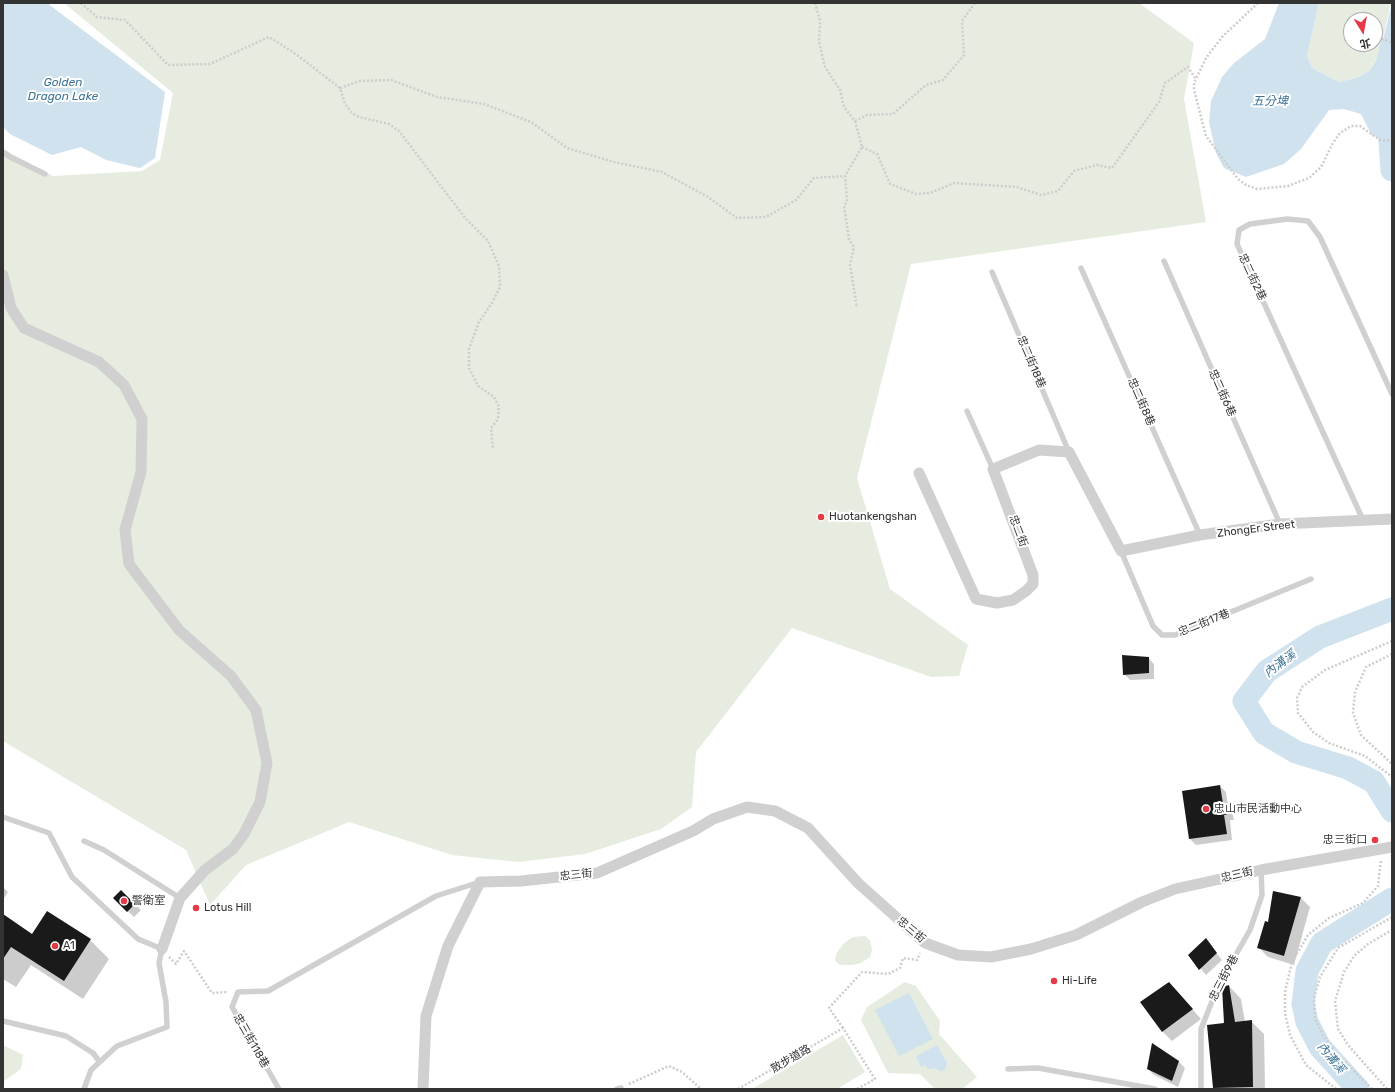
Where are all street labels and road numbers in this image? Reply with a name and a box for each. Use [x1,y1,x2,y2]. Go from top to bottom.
street label: 忠二街2巷 [1235,251,1269,303]
street label: 忠二街18巷 [1014,334,1048,390]
street label: 忠二街6巷 [1206,367,1238,419]
street label: 忠二街8巷 [1125,376,1157,428]
street label: 忠二街 [1006,513,1030,549]
street label: ZhongEr Street [1216,518,1296,540]
street label: 忠二街17巷 [1176,607,1232,639]
street label: 忠三街 [1219,865,1255,885]
street label: 忠三街 [559,867,593,883]
street label: 忠三街 [894,914,928,946]
street label: 忠三街9巷 [1207,952,1241,1004]
street label: 忠三街118巷 [230,1012,272,1070]
street label: 散步道路 [769,1042,813,1076]

